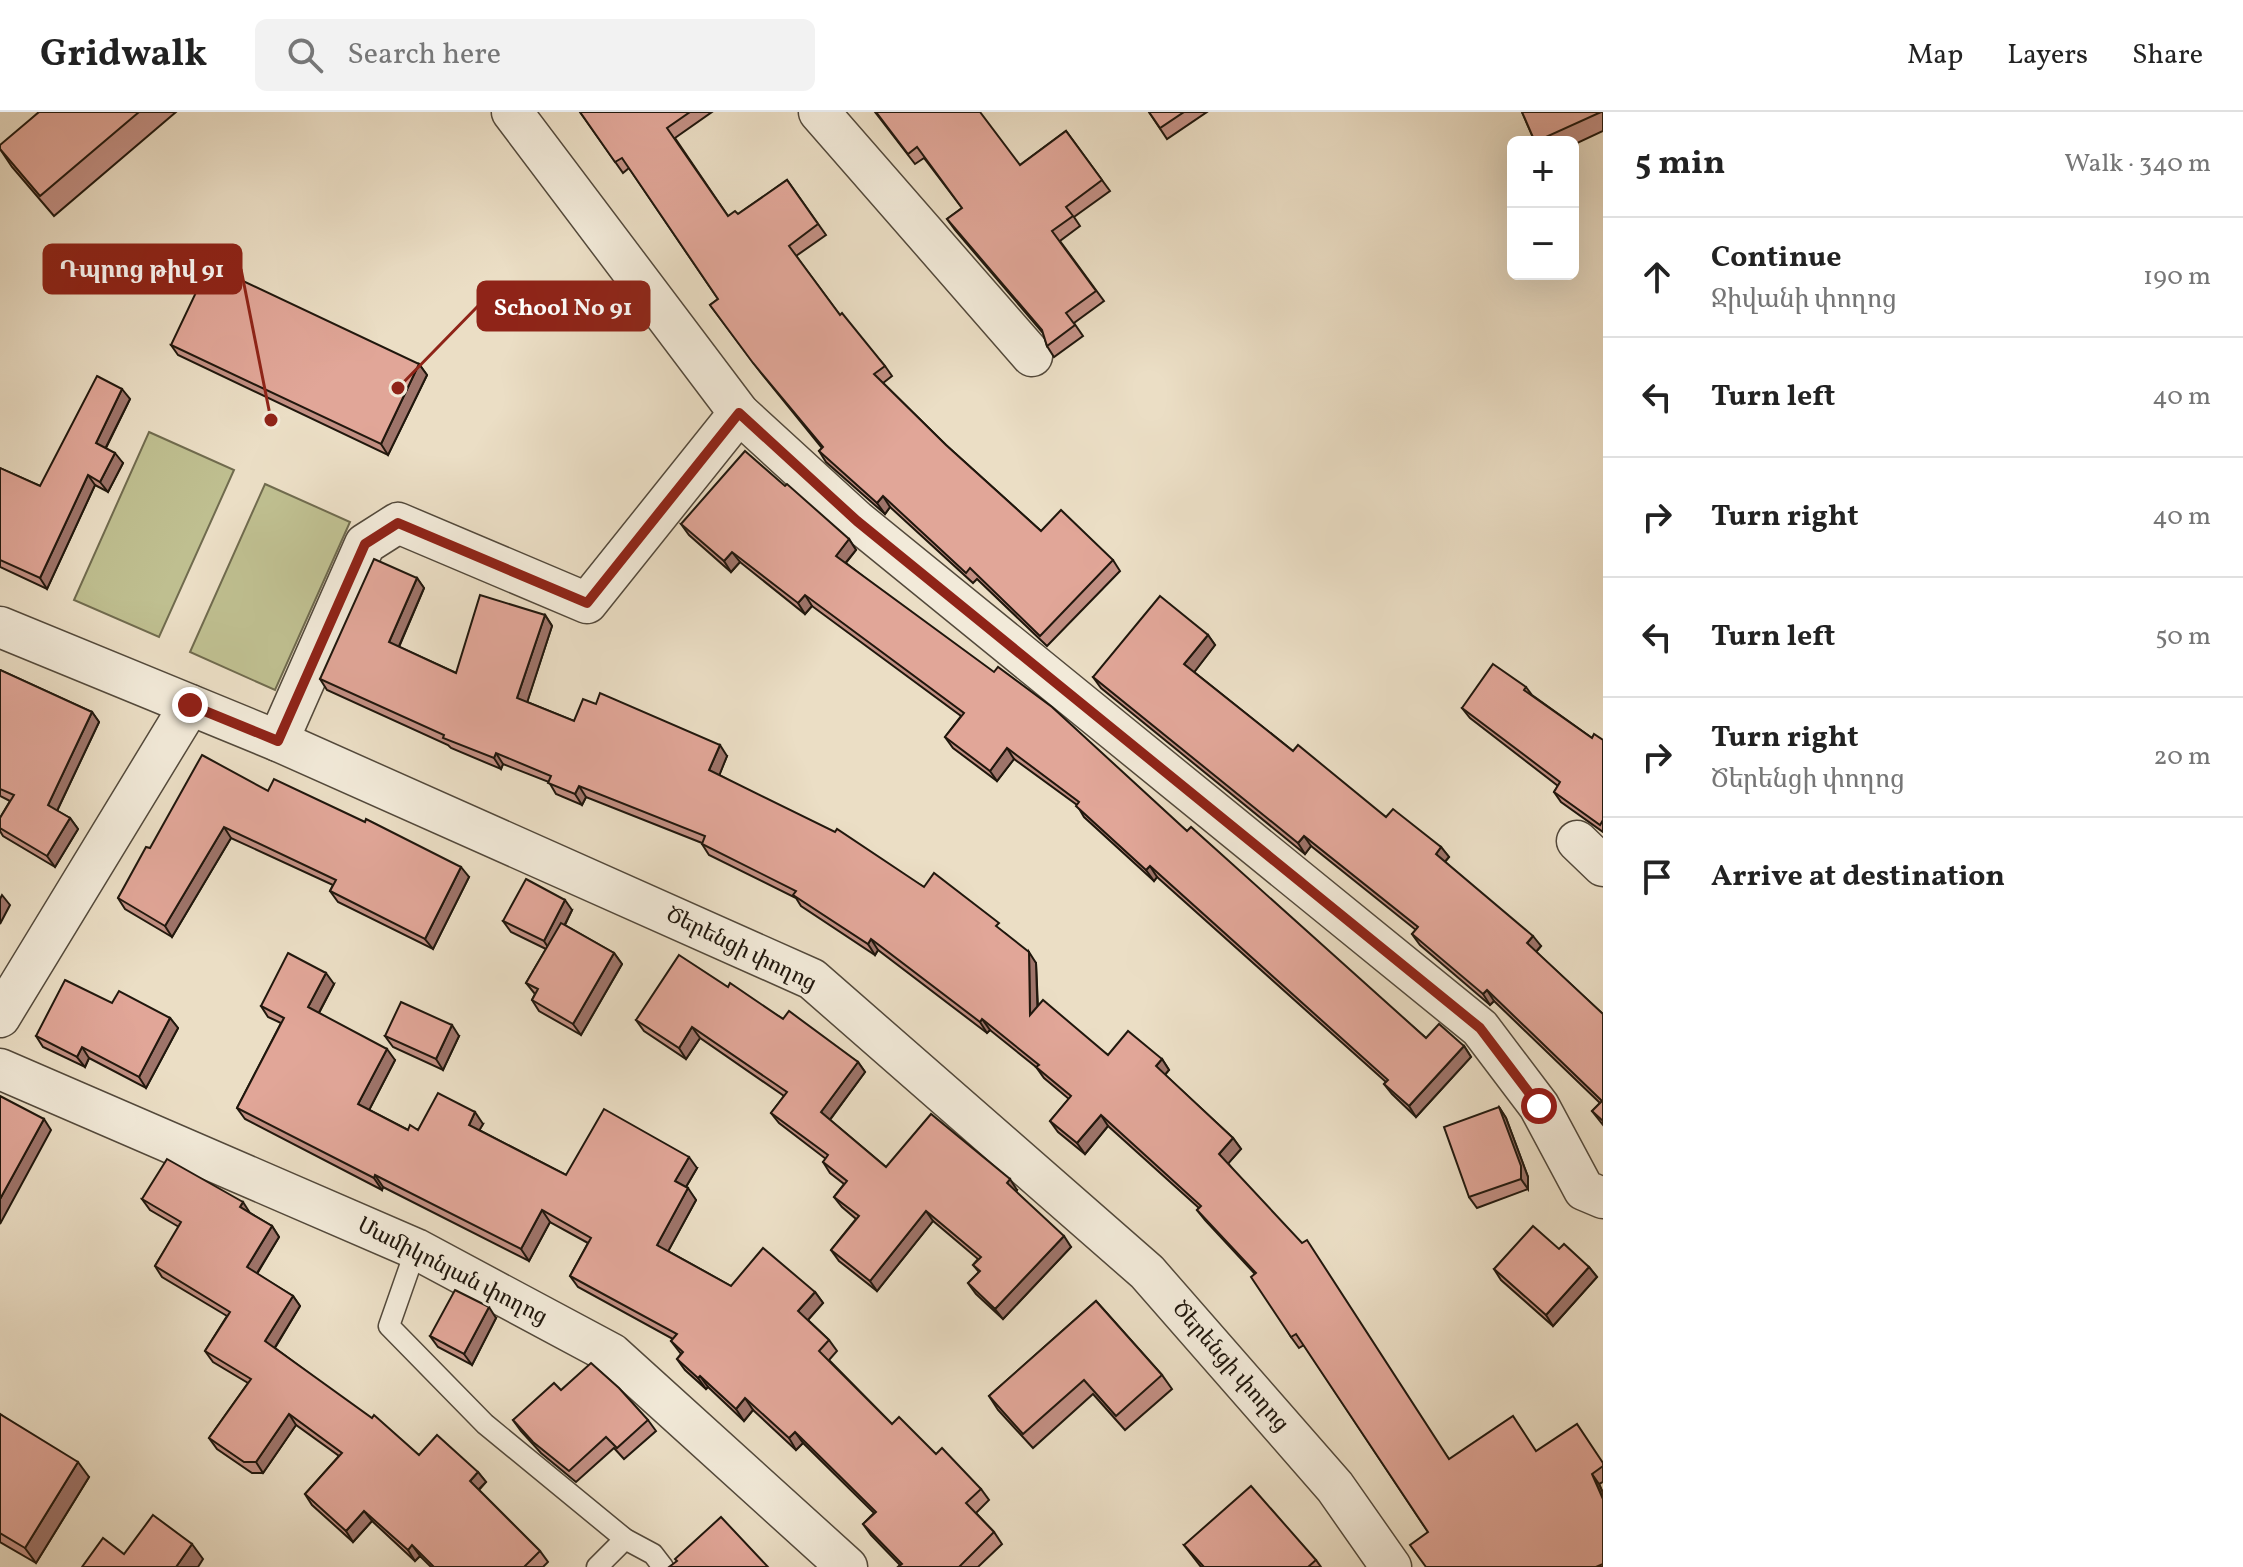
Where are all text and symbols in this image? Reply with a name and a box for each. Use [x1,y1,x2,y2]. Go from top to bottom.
search box [255,19,815,91]
text: Gridwalk [40,29,207,82]
icon: search [283,33,327,77]
text: Search here [347,34,501,76]
text: Map [1907,36,1963,75]
text: Layers [2007,36,2088,75]
text: Share [2132,36,2203,75]
map controls [1507,136,1579,280]
button: + [1507,136,1579,208]
text: 5 min [1635,141,1725,188]
text: Walk · 340 m [2064,146,2211,182]
button: − [1507,208,1579,280]
text: Continue [1711,237,1842,279]
callout: Դպրոց թիվ 91 [44,245,241,293]
text: Դպրոց թիվ 91 [60,254,224,288]
icon: ahead [1635,255,1679,299]
text: 190 m [2143,259,2211,295]
callout: School No 91 [478,282,649,330]
text: Ջիվանի փողոց [1711,282,1897,318]
text: School No 91 [494,292,632,326]
icon: left [1635,375,1679,419]
text: Turn left [1711,376,1835,418]
text: 40 m [2152,379,2211,415]
icon: right [1635,495,1679,539]
text: Turn right [1711,496,1859,538]
text: 40 m [2152,499,2211,535]
icon: left [1635,615,1679,659]
text: Turn left [1711,616,1835,658]
text: 50 m [2155,619,2211,655]
route end [172,687,208,723]
text: Turn right [1711,717,1859,759]
icon: right [1635,735,1679,779]
text: 20 m [2153,739,2211,775]
text: Ծերենցի փողոց [1711,762,1905,798]
icon: arrive [1635,855,1679,899]
text: Arrive at destination [1711,856,2005,898]
street label: Ծերենցի փողոց [661,900,821,1000]
route start [1521,1088,1557,1124]
street label: Մամիկոնյան փողոց [352,1211,552,1333]
street label: Ծերենցի փողոց [1165,1295,1295,1439]

